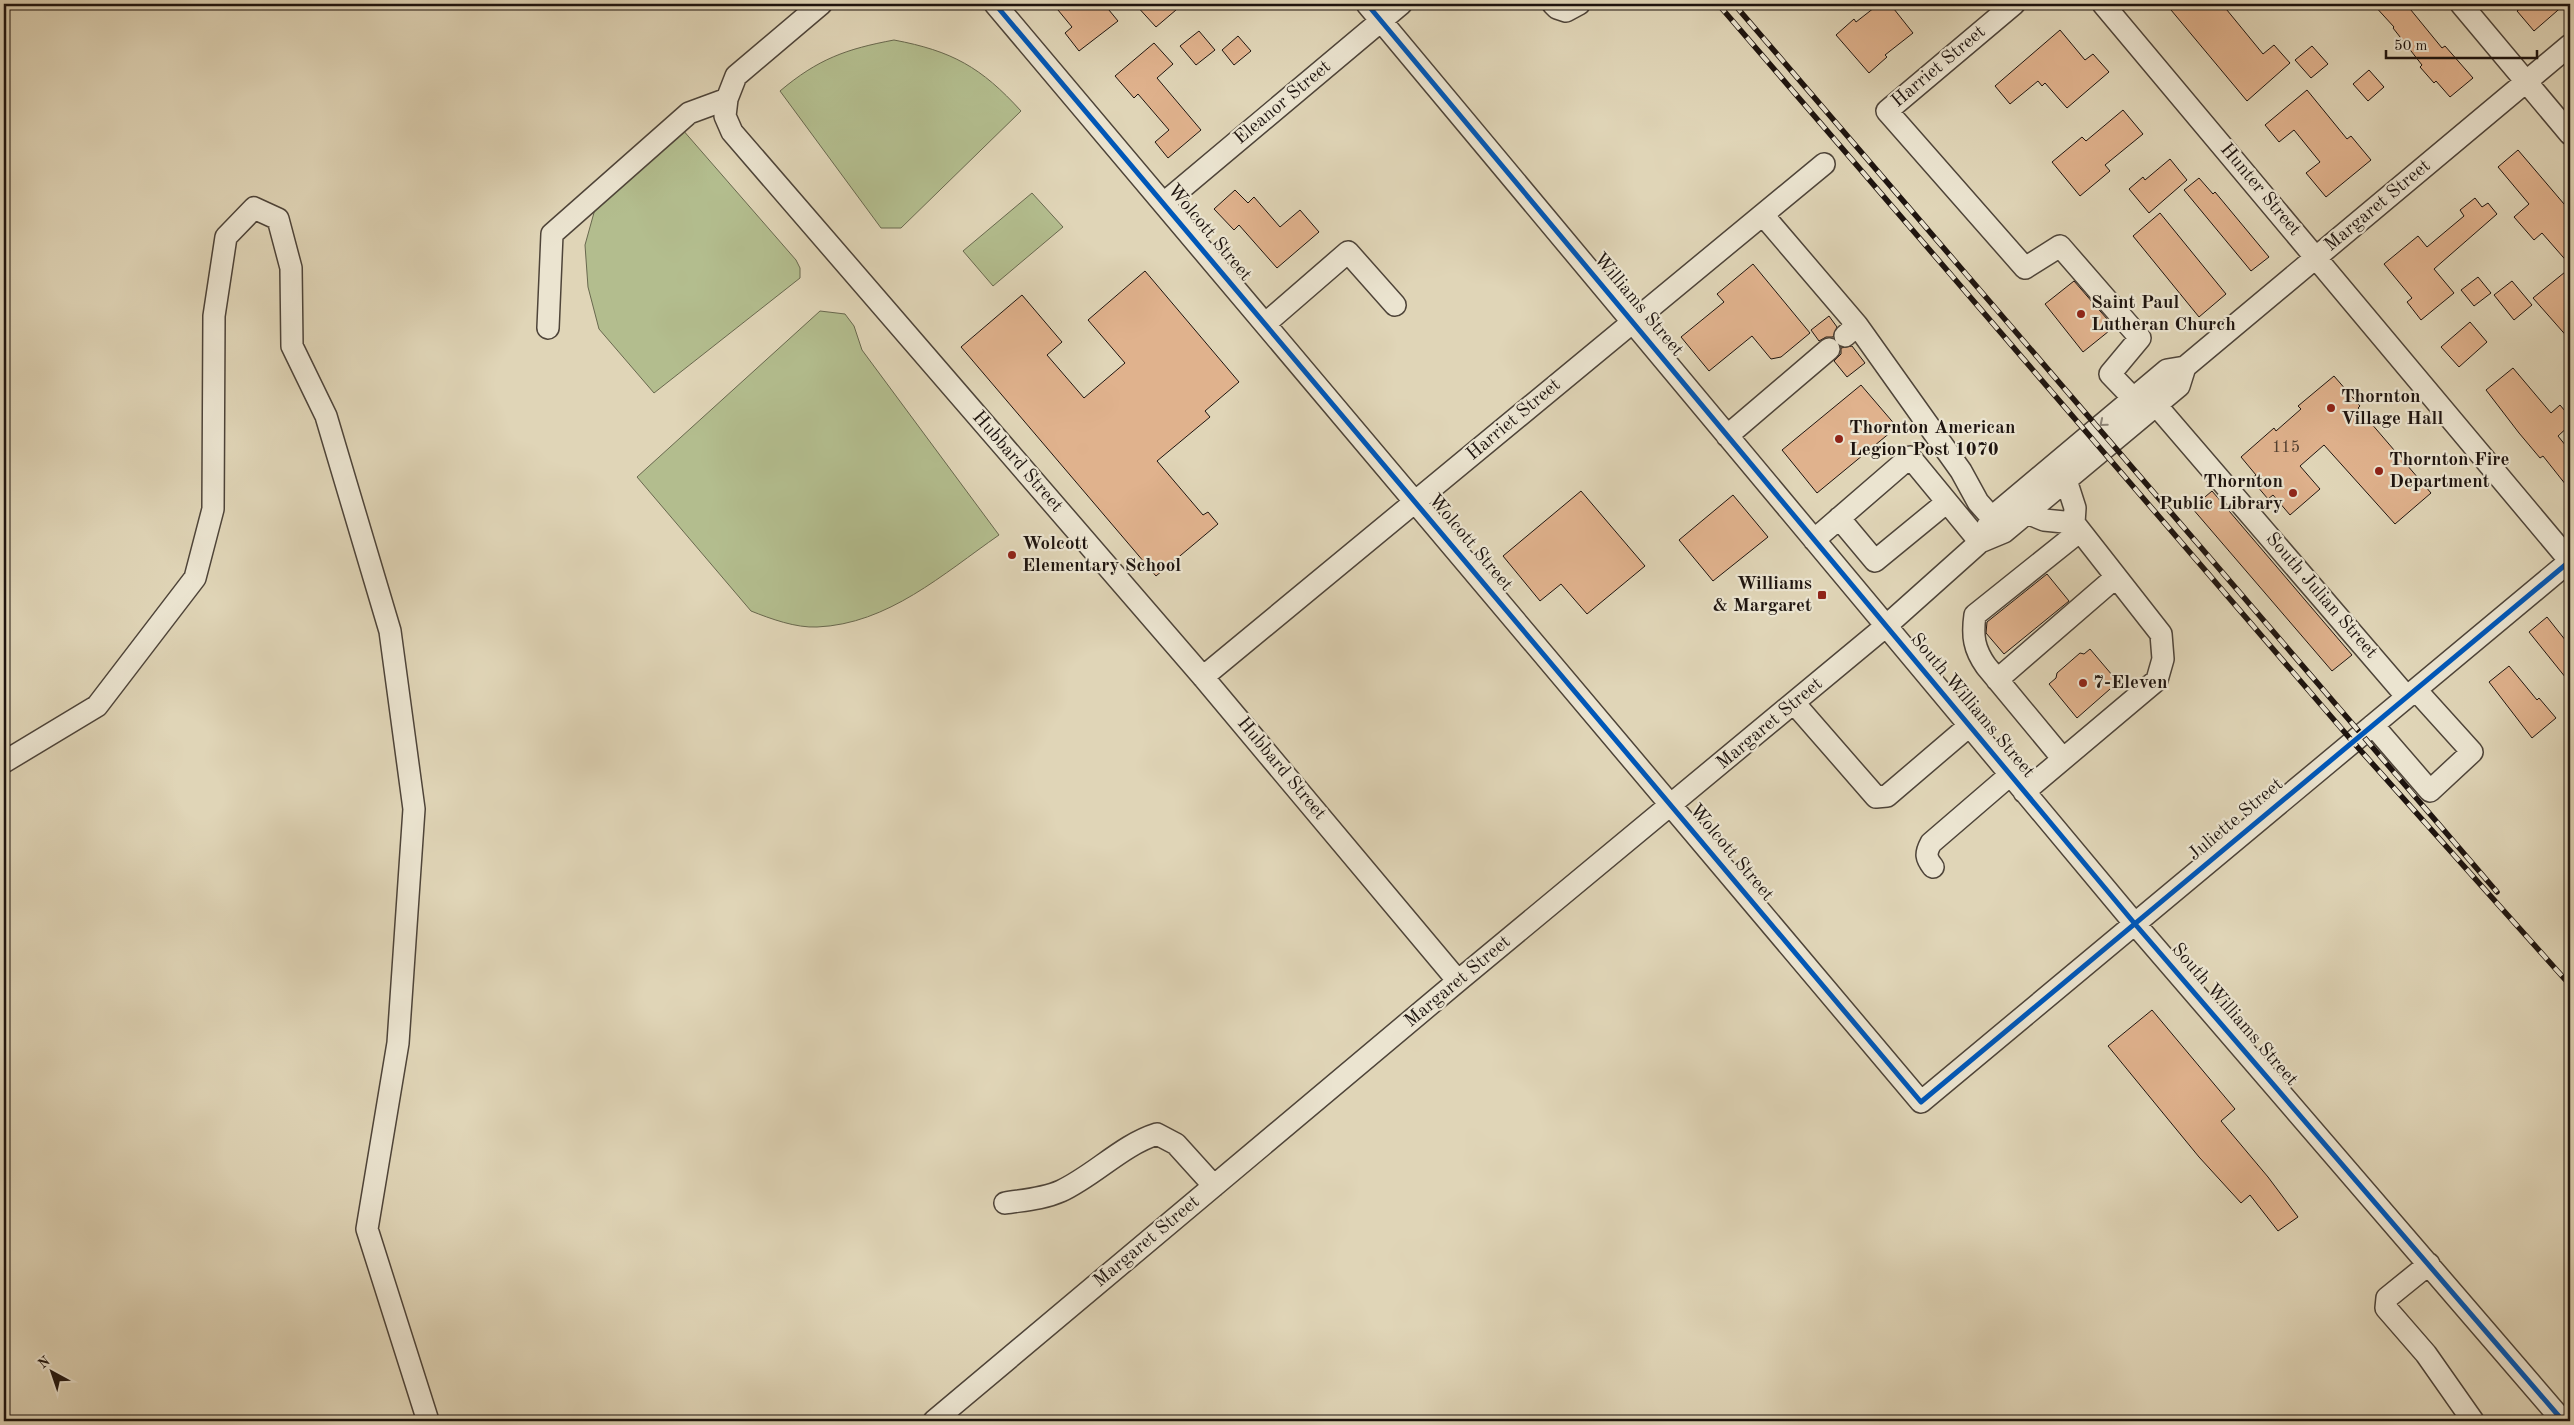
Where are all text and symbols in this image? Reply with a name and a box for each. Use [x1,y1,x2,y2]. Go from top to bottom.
street label: Harriet Street [1888,22,1990,112]
scale bar [2386,28,2538,60]
text: 50 m [2394,39,2428,54]
street label: Eleanor Street [1231,57,1335,149]
street label: Hunter Street [2216,140,2304,240]
street label: Margaret Street [2321,156,2435,256]
street label: Wolcott Street [1163,181,1255,285]
street label: Williams Street [1589,250,1687,360]
place label: Saint Paul Lutheran Church [2091,294,2236,335]
marker: Saint Paul Lutheran Church [2075,308,2087,320]
street label: Harriet Street [1463,375,1565,465]
place label: Thornton Village Hall [2341,388,2443,429]
marker: Thornton Village Hall [2325,402,2337,414]
street label: Hubbard Street [968,408,1066,516]
one-way arrow [2100,417,2109,426]
place label: Thornton American Legion Post 1070 [1849,419,2015,460]
marker: Thornton American Legion Post 1070 [1833,433,1845,445]
house number: 115 [2272,440,2300,456]
place label: Thornton Fire Department [2389,451,2510,492]
marker: Thornton Fire Department [2373,465,2385,477]
place label: Thornton Public Library [2159,473,2283,514]
marker: Thornton Public Library [2287,487,2299,499]
street label: Wolcott Street [1424,491,1516,595]
street label: South Julian Street [2261,530,2381,662]
place label: Wolcott Elementary School [1022,535,1181,576]
marker: Wolcott Elementary School [1006,549,1018,561]
place label: Williams & Margaret [1713,575,1812,616]
marker: Williams & Margaret [1816,589,1828,601]
street label: South Williams Street [1906,630,2038,782]
street label: Margaret Street [1713,674,1827,774]
place label: 7-Eleven [2093,674,2168,693]
marker: 7-Eleven [2077,677,2089,689]
street label: Hubbard Street [1233,714,1329,824]
street label: Juliette Street [2185,775,2287,865]
street label: Wolcott Street [1685,801,1777,905]
street label: Margaret Street [1401,932,1515,1032]
street label: South Williams Street [2167,940,2301,1090]
street label: Margaret Street [1090,1192,1204,1292]
north arrow [28,1348,78,1398]
text: N [36,1354,53,1372]

